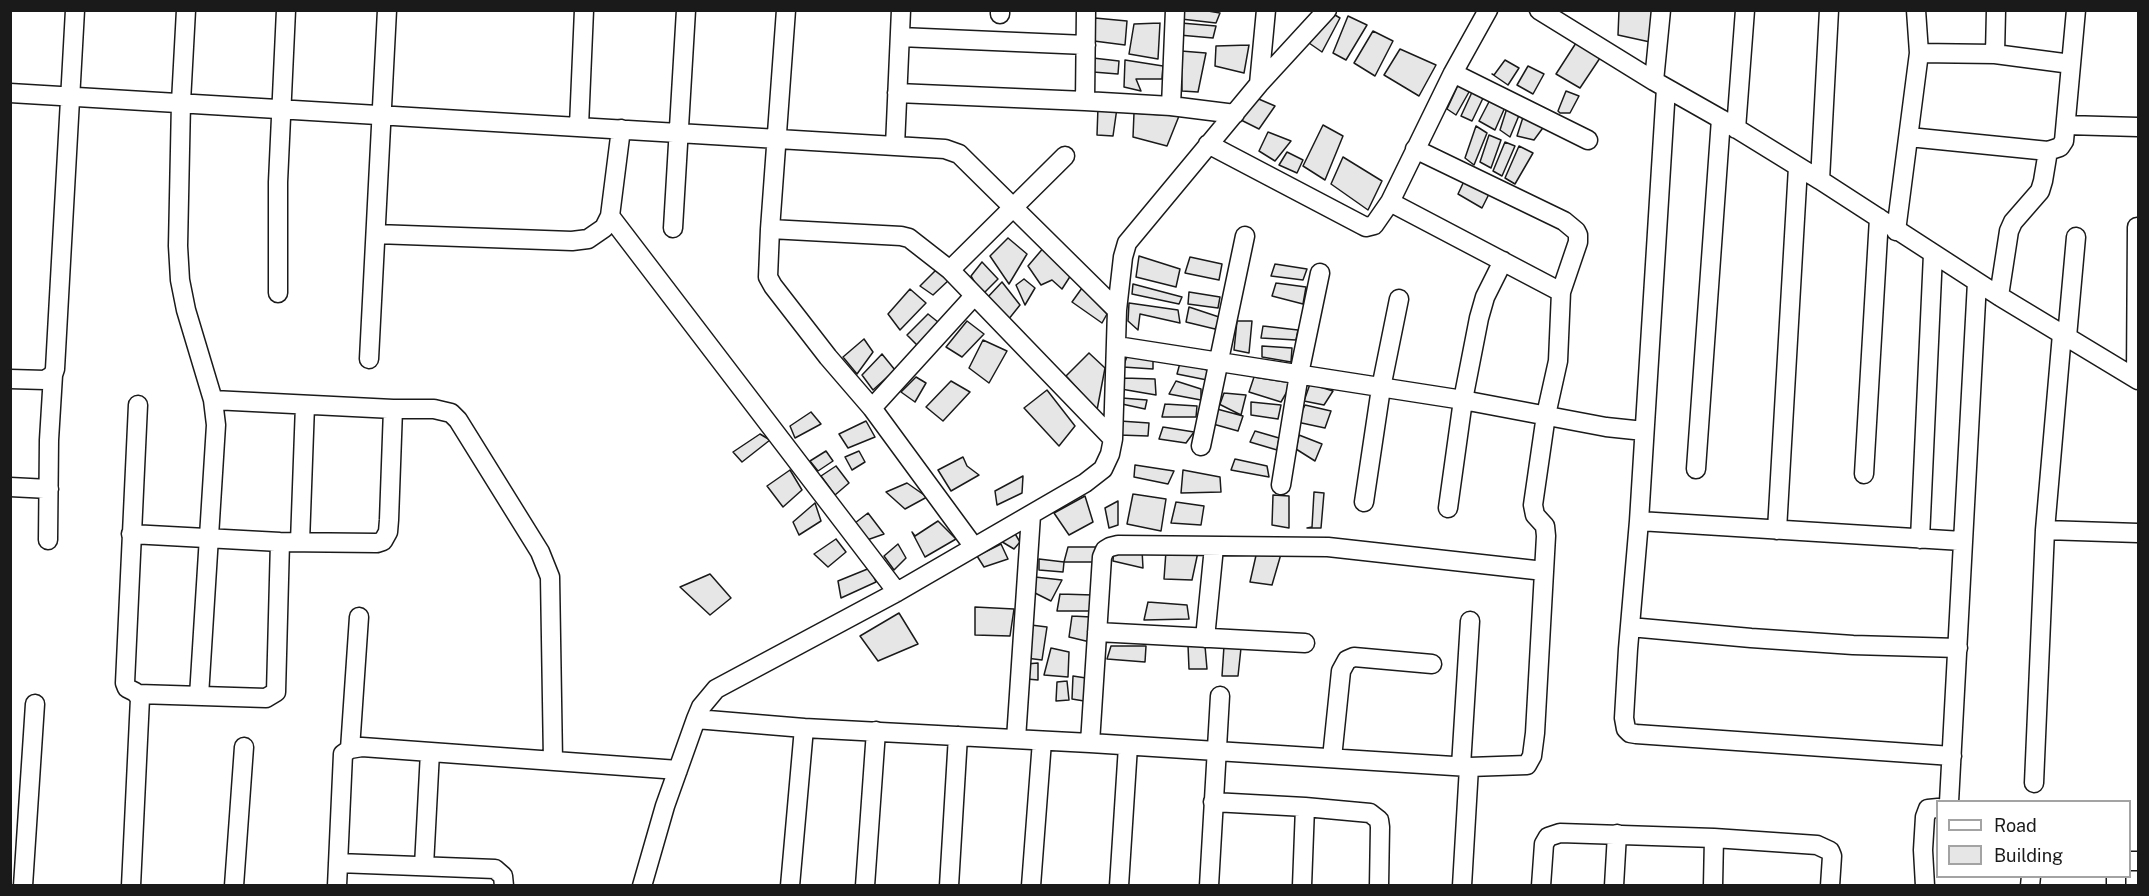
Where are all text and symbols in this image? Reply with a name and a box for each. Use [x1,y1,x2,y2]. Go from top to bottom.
legend [1936,800,2131,878]
text: Road [1994,815,2037,836]
text: Building [1994,845,2063,866]

